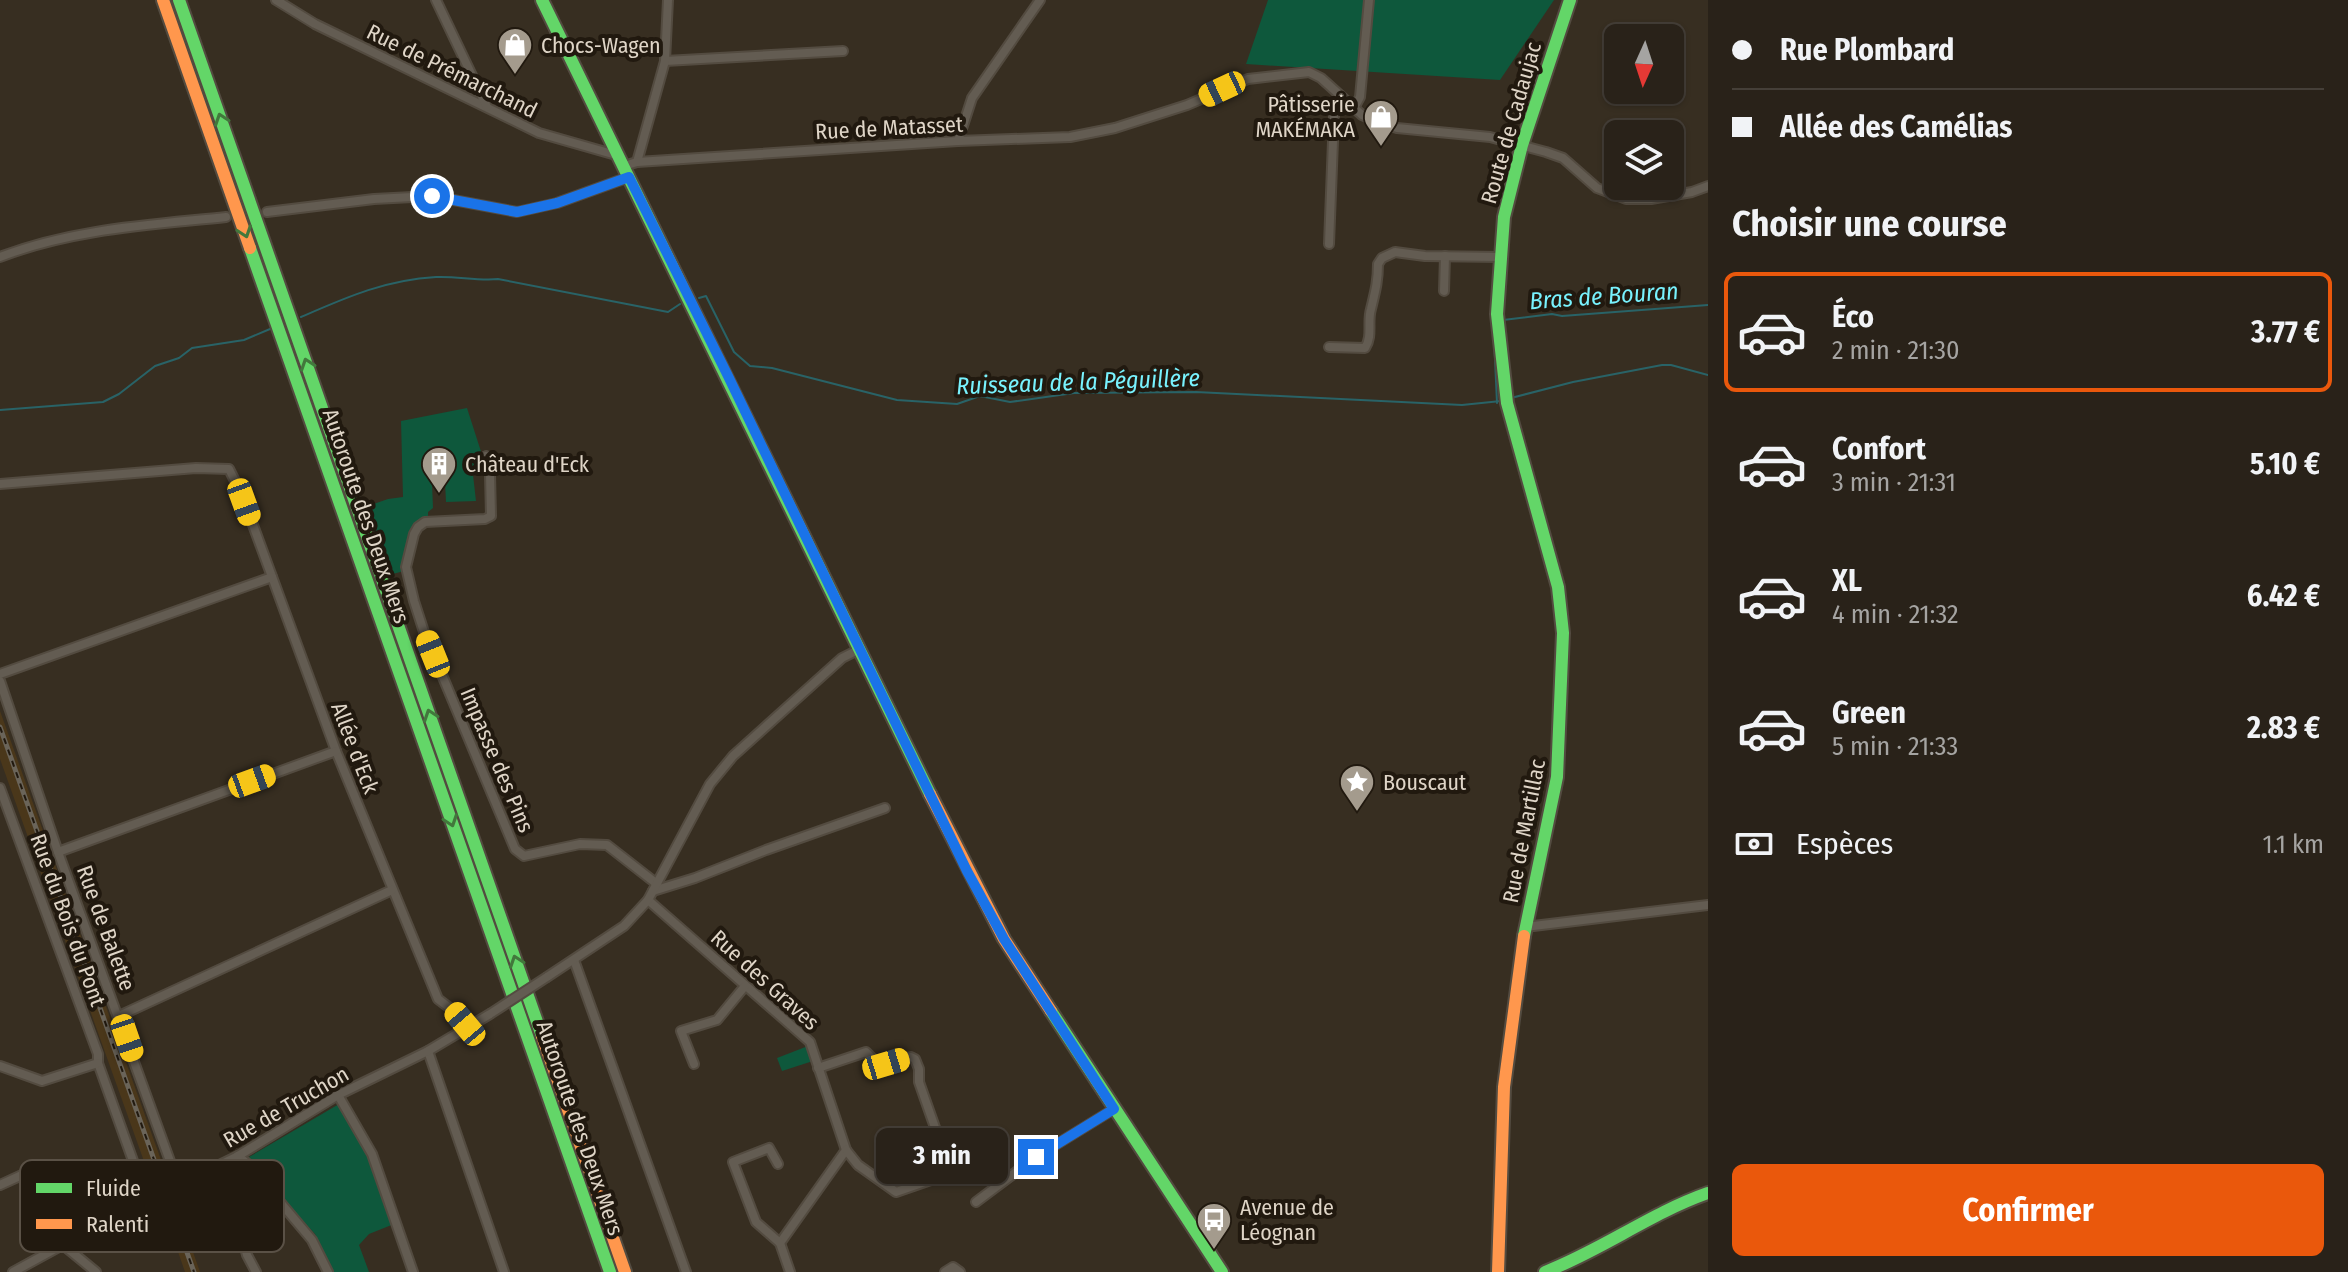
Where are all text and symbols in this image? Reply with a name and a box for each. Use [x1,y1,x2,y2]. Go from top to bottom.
street label: Rue de Prémarchand [362,18,542,124]
north arrow [1604,24,1684,104]
map controls [1604,24,1684,200]
shop icon: Chocs-Wagen [496,26,534,76]
place label: Chocs-Wagen [541,32,661,59]
text: Rue Plombard [1780,32,1954,68]
street label: Route de Cadaujac [1475,38,1547,207]
car [1195,68,1249,110]
place label: Pâtisserie MAKÉMAKA [1255,91,1355,143]
shop icon: Pâtisserie MAKÉMAKA [1362,98,1400,148]
text: Allée des Camélias [1780,109,2012,145]
street label: Rue de Matasset [814,111,964,145]
one-way arrow [214,112,231,126]
button: layers [1604,120,1684,200]
route start [414,178,450,214]
text: Choisir une course [1732,202,2007,246]
one-way arrow [235,224,251,238]
water label: Bras de Bouran [1529,277,1679,315]
icon: car [1736,296,1808,368]
text: Éco [1832,299,1874,335]
text: 3.77 € [2251,314,2320,350]
text: 2 min · 21:30 [1832,335,1960,366]
one-way arrow [300,358,317,372]
water label: Ruisseau de la Péguillère [956,364,1200,400]
street label: Autoroute des Deux Mers [317,405,415,627]
icon: car [1736,428,1808,500]
text: Confort [1832,431,1926,467]
building icon: Château d'Eck [420,445,458,495]
text: 5.10 € [2250,446,2320,482]
place label: Château d'Eck [465,451,590,478]
text: 3 min · 21:31 [1832,467,1956,498]
car [225,475,263,529]
icon: car [1736,560,1808,632]
text: XL [1832,563,1862,599]
text: 6.42 € [2247,578,2320,614]
text: 4 min · 21:32 [1832,599,1958,630]
car [413,627,453,681]
street label: Impasse des Pins [454,684,540,836]
icon: car [1736,692,1808,764]
text: Green [1832,695,1906,731]
street label: Allée d'Eck [325,698,385,798]
one-way arrow [423,709,439,723]
text: 2.83 € [2247,710,2320,746]
text: 5 min · 21:33 [1832,731,1958,762]
street label: Rue de Martillac [1497,756,1551,905]
car [225,762,279,800]
place icon: Bouscaut [1338,763,1376,813]
place label: Bouscaut [1383,769,1467,796]
one-way arrow [442,813,458,827]
icon: cash [1732,822,1776,866]
text: Espèces [1796,826,1893,862]
text: 1.1 km [2263,829,2324,860]
street label: Rue du Bois du Pont [24,830,112,1011]
street label: Rue de Balette [71,862,141,994]
street label: Rue des Graves [705,924,825,1036]
one-way arrow [509,954,525,968]
car [440,998,490,1050]
car [108,1011,146,1065]
street label: Autoroute des Deux Mers [531,1017,629,1239]
car [860,1046,912,1082]
street label: Rue de Truchon [219,1060,353,1154]
callout: 3 min [876,1129,1008,1185]
route end [1018,1139,1054,1175]
text: 3 min [913,1140,971,1171]
legend [20,1160,284,1252]
button: Confirmer [1732,1164,2324,1256]
text: Fluide [86,1175,141,1202]
place label: Avenue de Léognan [1240,1194,1334,1246]
bus stop icon: Avenue de Léognan [1195,1201,1233,1251]
text: Ralenti [86,1211,149,1238]

